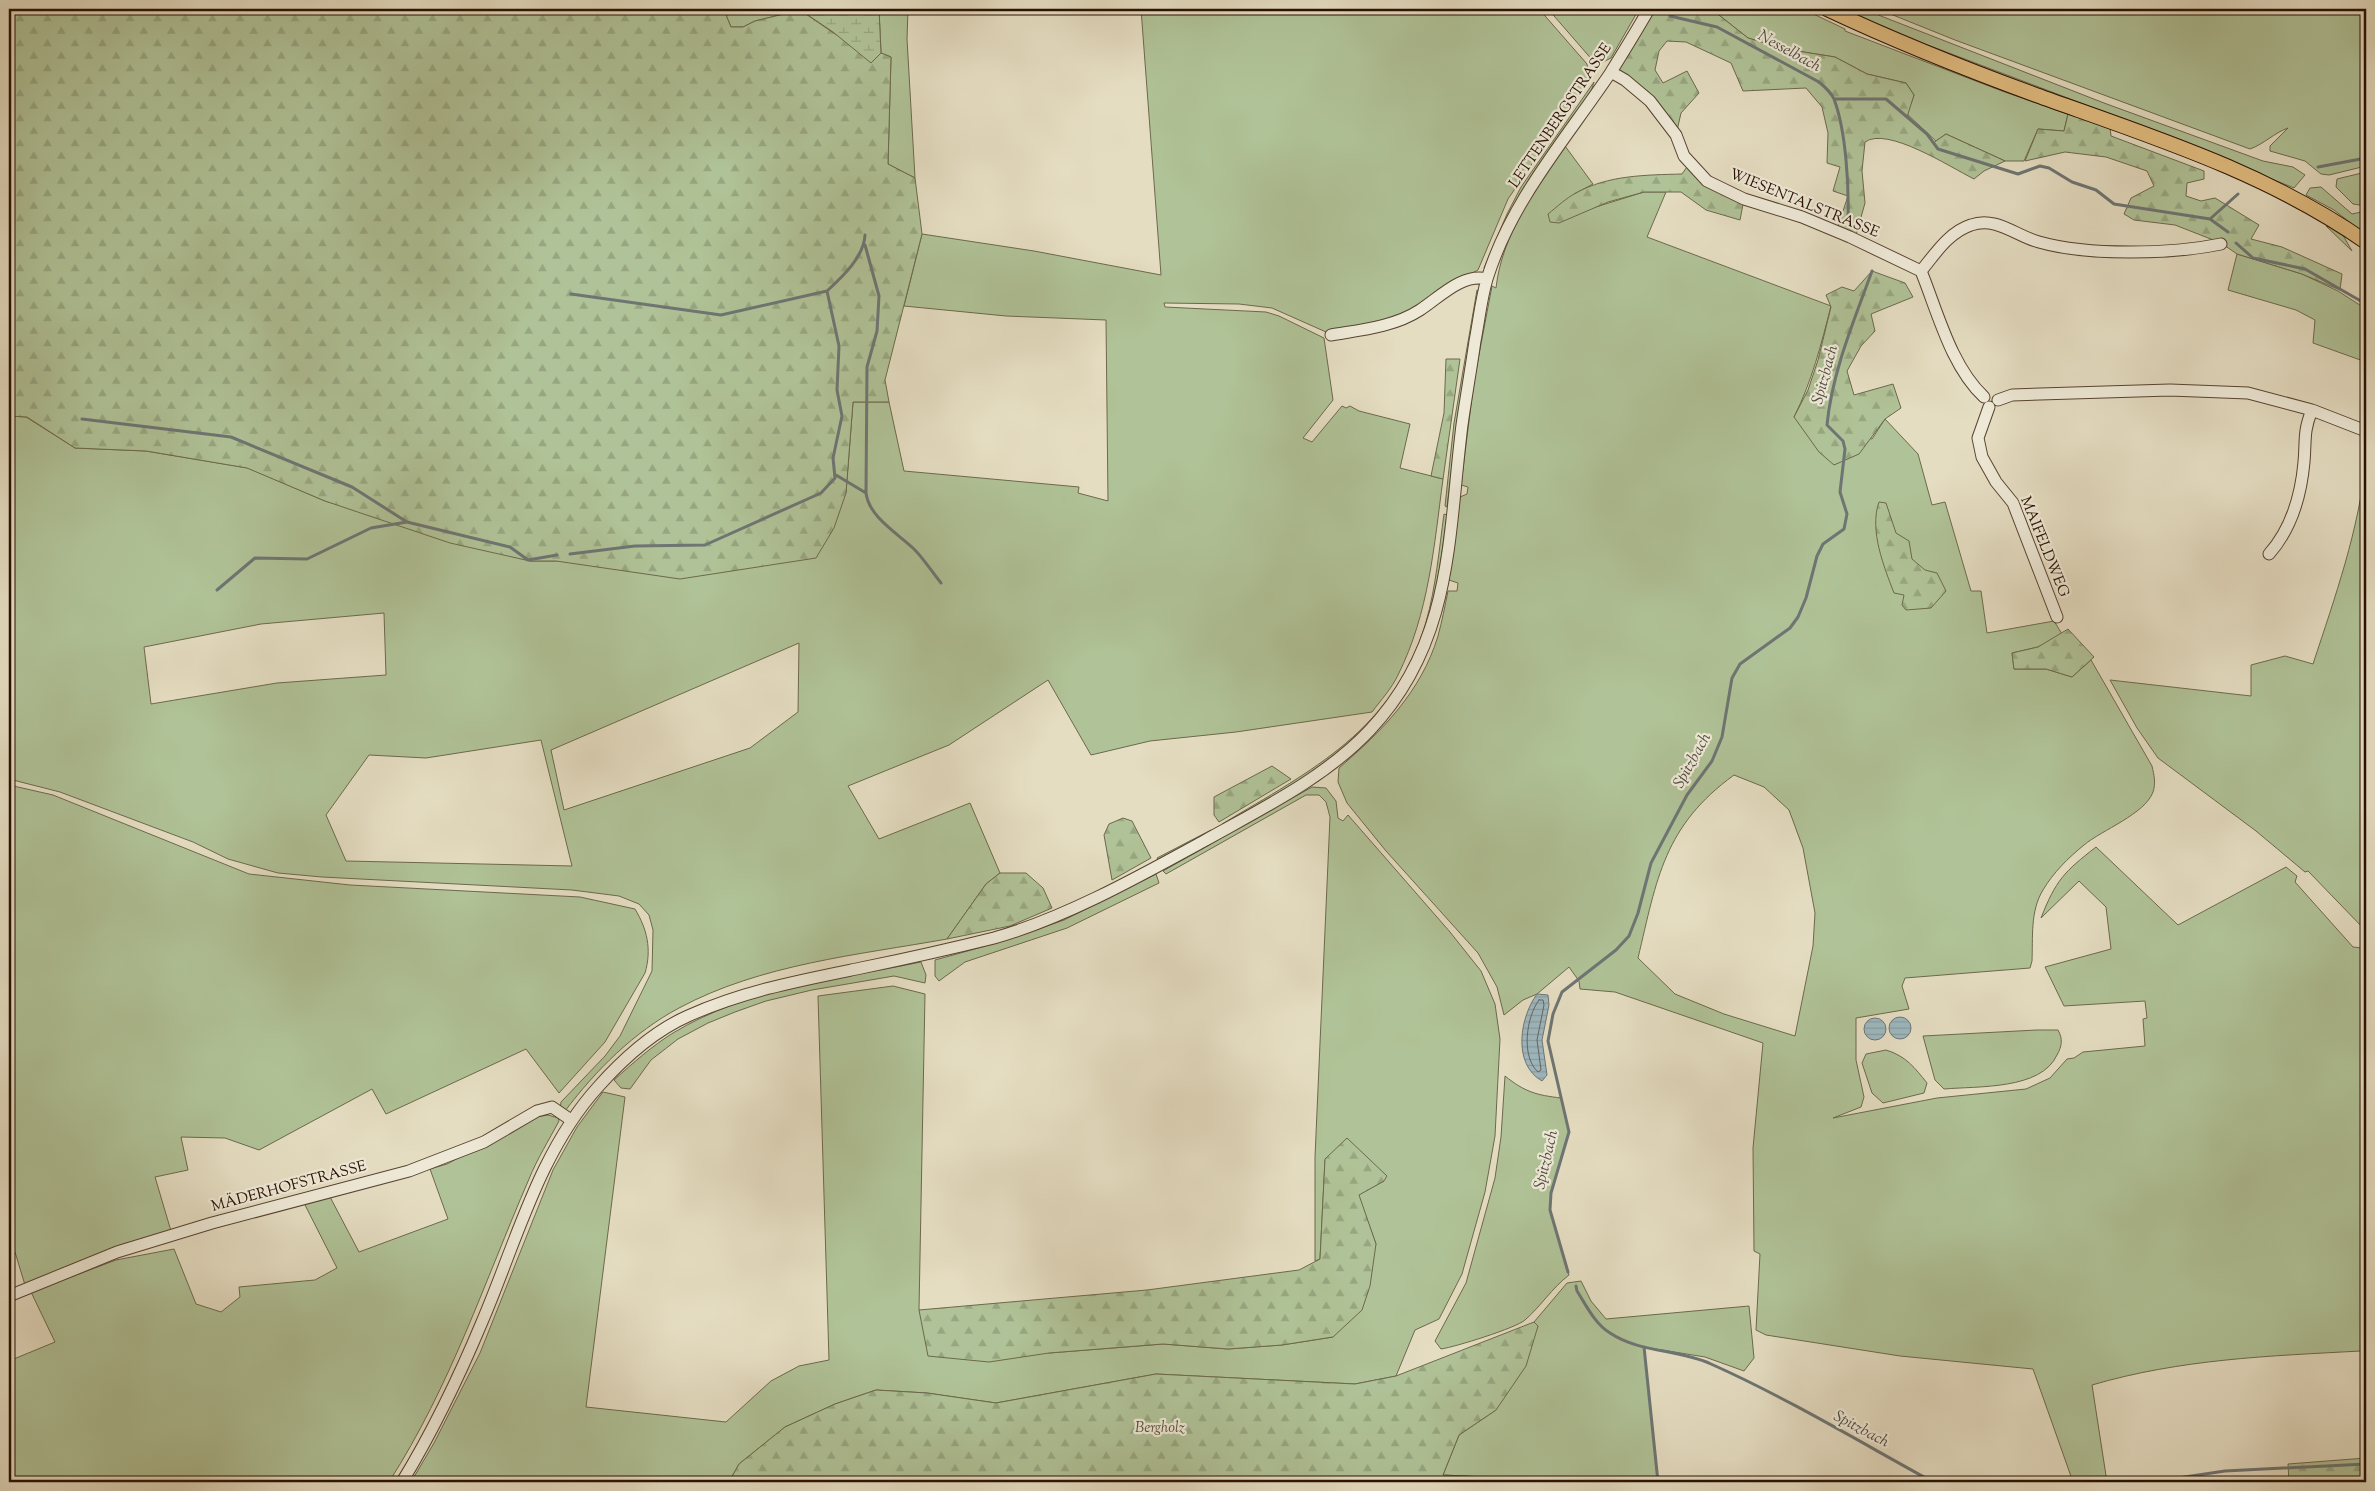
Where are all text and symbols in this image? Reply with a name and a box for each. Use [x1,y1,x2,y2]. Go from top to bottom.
water label: Nesselbach [1753,25,1825,79]
street label: LETTENBERGSTRASSE [1505,39,1617,193]
street label: WIESENTALSTRASSE [1726,164,1882,244]
water label: Spitzbach [1807,343,1845,407]
street label: MAIFELDWEG [2014,494,2074,600]
water label: Spitzbach [1668,729,1718,793]
water label: Spitzbach [1529,1128,1565,1192]
street label: MÄDERHOFSTRASSE [209,1155,369,1218]
water label: Spitzbach [1829,1406,1893,1454]
park label: Bergholz [1135,1418,1185,1439]

